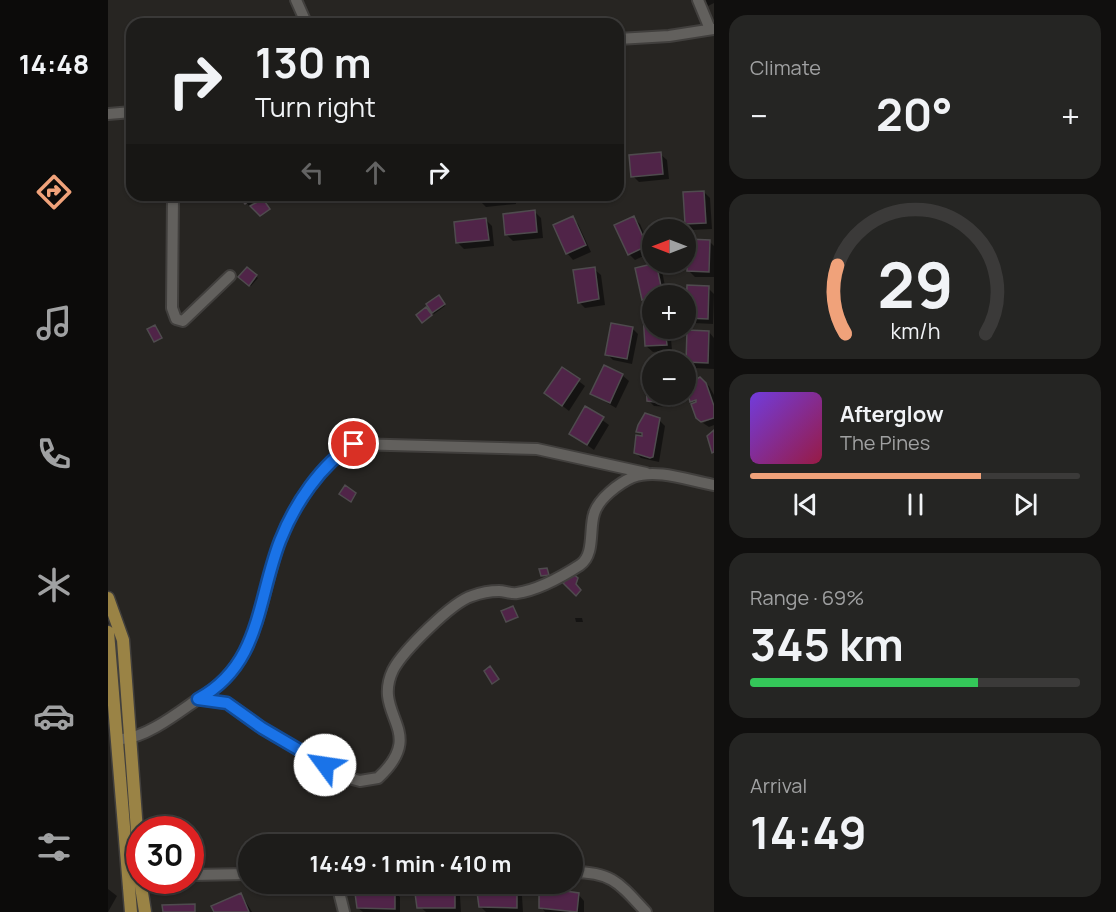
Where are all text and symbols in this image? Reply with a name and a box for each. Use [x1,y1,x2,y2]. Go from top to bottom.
text: 130 m [255,33,372,91]
icon: right [156,42,234,120]
text: 14:48 [19,45,89,82]
text: Climate [750,54,821,81]
text: 20° [876,83,953,145]
text: Turn right [255,88,376,125]
text: − [750,93,768,138]
text: + [1061,93,1080,138]
icon: left [296,156,329,189]
icon: ahead [359,156,392,189]
icon: right [422,156,455,189]
icon: directions [33,171,75,213]
north arrow [642,219,696,273]
map controls [642,219,696,405]
text: 29 [877,241,953,327]
button: + [642,285,696,339]
icon: music [33,302,75,344]
text: km/h [890,316,940,345]
button: − [642,351,696,405]
text: Afterglow [840,399,944,429]
pin [328,418,379,469]
icon: arrive [337,427,370,460]
text: The Pines [840,429,930,456]
icon: phone [33,433,75,475]
icon: previous [789,488,822,521]
icon: pause [899,488,932,521]
icon: next [1009,488,1042,521]
icon: climate [33,564,75,606]
text: Range · 69% [750,584,864,611]
text: 345 km [750,613,904,675]
icon: car [33,695,75,737]
position arrow [293,733,357,797]
text: Arrival [750,772,807,799]
text: 14:49 [750,801,867,863]
speed limit sign: 30 [126,816,204,894]
icon: filters [33,826,75,868]
text: 14:49 · 1 min · 410 m [310,849,511,879]

